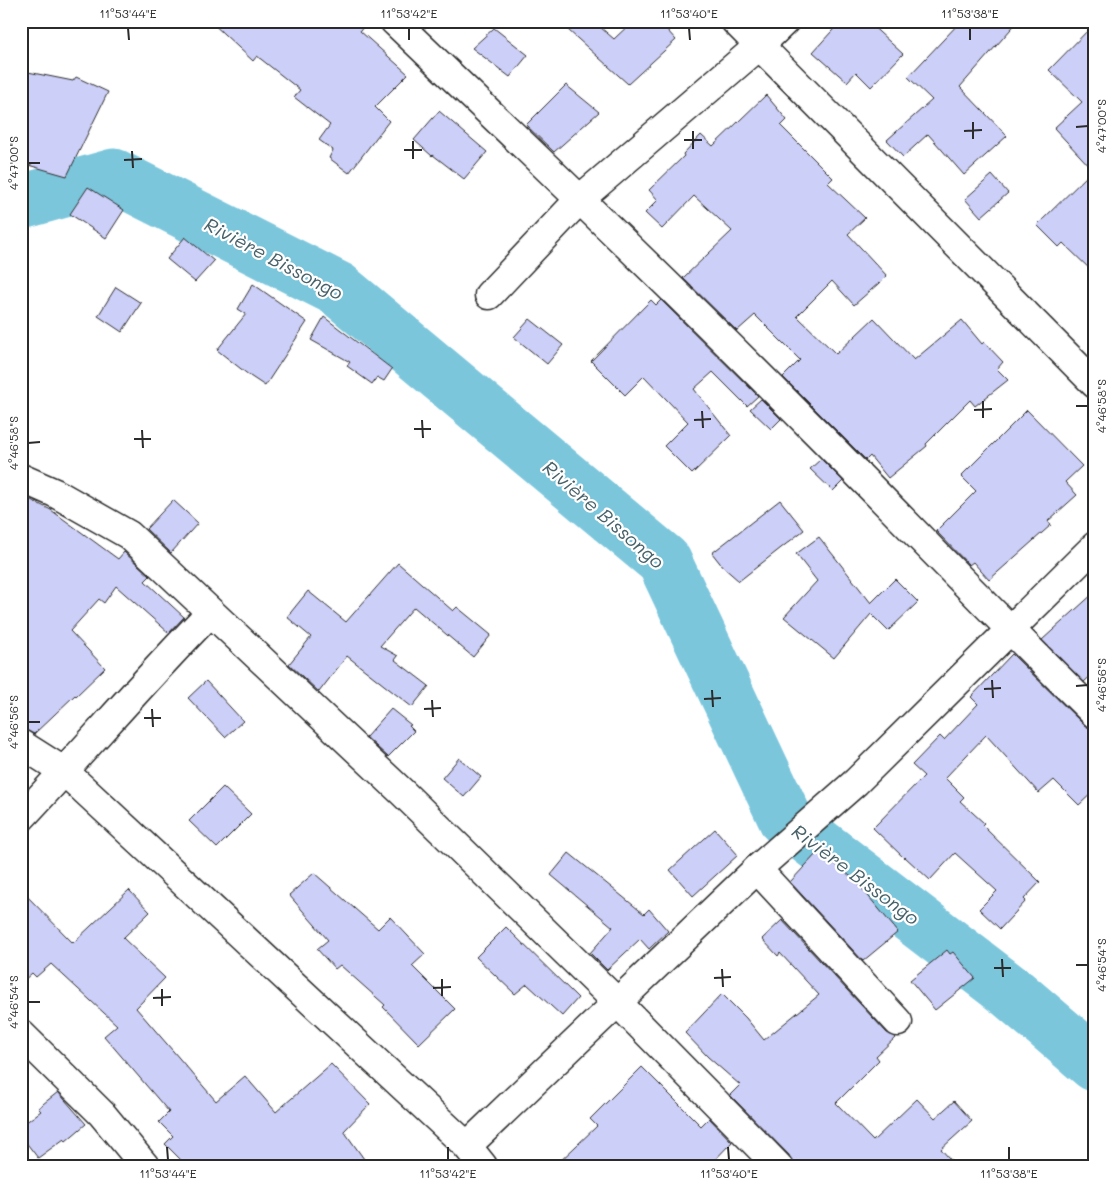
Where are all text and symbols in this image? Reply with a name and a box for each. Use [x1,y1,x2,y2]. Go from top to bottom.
text: 11°53'44"E [99,5,157,21]
text: 11°53'42"E [381,5,438,21]
text: 11°53'40"E [660,5,718,21]
text: 11°53'38"E [941,5,999,21]
text: 4°47'00"S [1093,99,1109,153]
text: 4°47'00"S [5,136,21,190]
water label: Rivière Bissongo [201,211,347,305]
text: 4°46'58"S [1093,379,1109,433]
text: 4°46'58"S [5,416,21,470]
water label: Rivière Bissongo [538,454,670,574]
text: 4°46'56"S [1093,658,1109,712]
text: 4°46'56"S [5,695,21,749]
water label: Rivière Bissongo [787,818,925,930]
text: 4°46'54"S [1093,938,1109,992]
text: 4°46'54"S [5,975,21,1029]
text: 11°53'44"E [139,1165,197,1181]
text: 11°53'42"E [420,1165,477,1181]
text: 11°53'40"E [700,1165,758,1181]
text: 11°53'38"E [980,1165,1038,1181]

